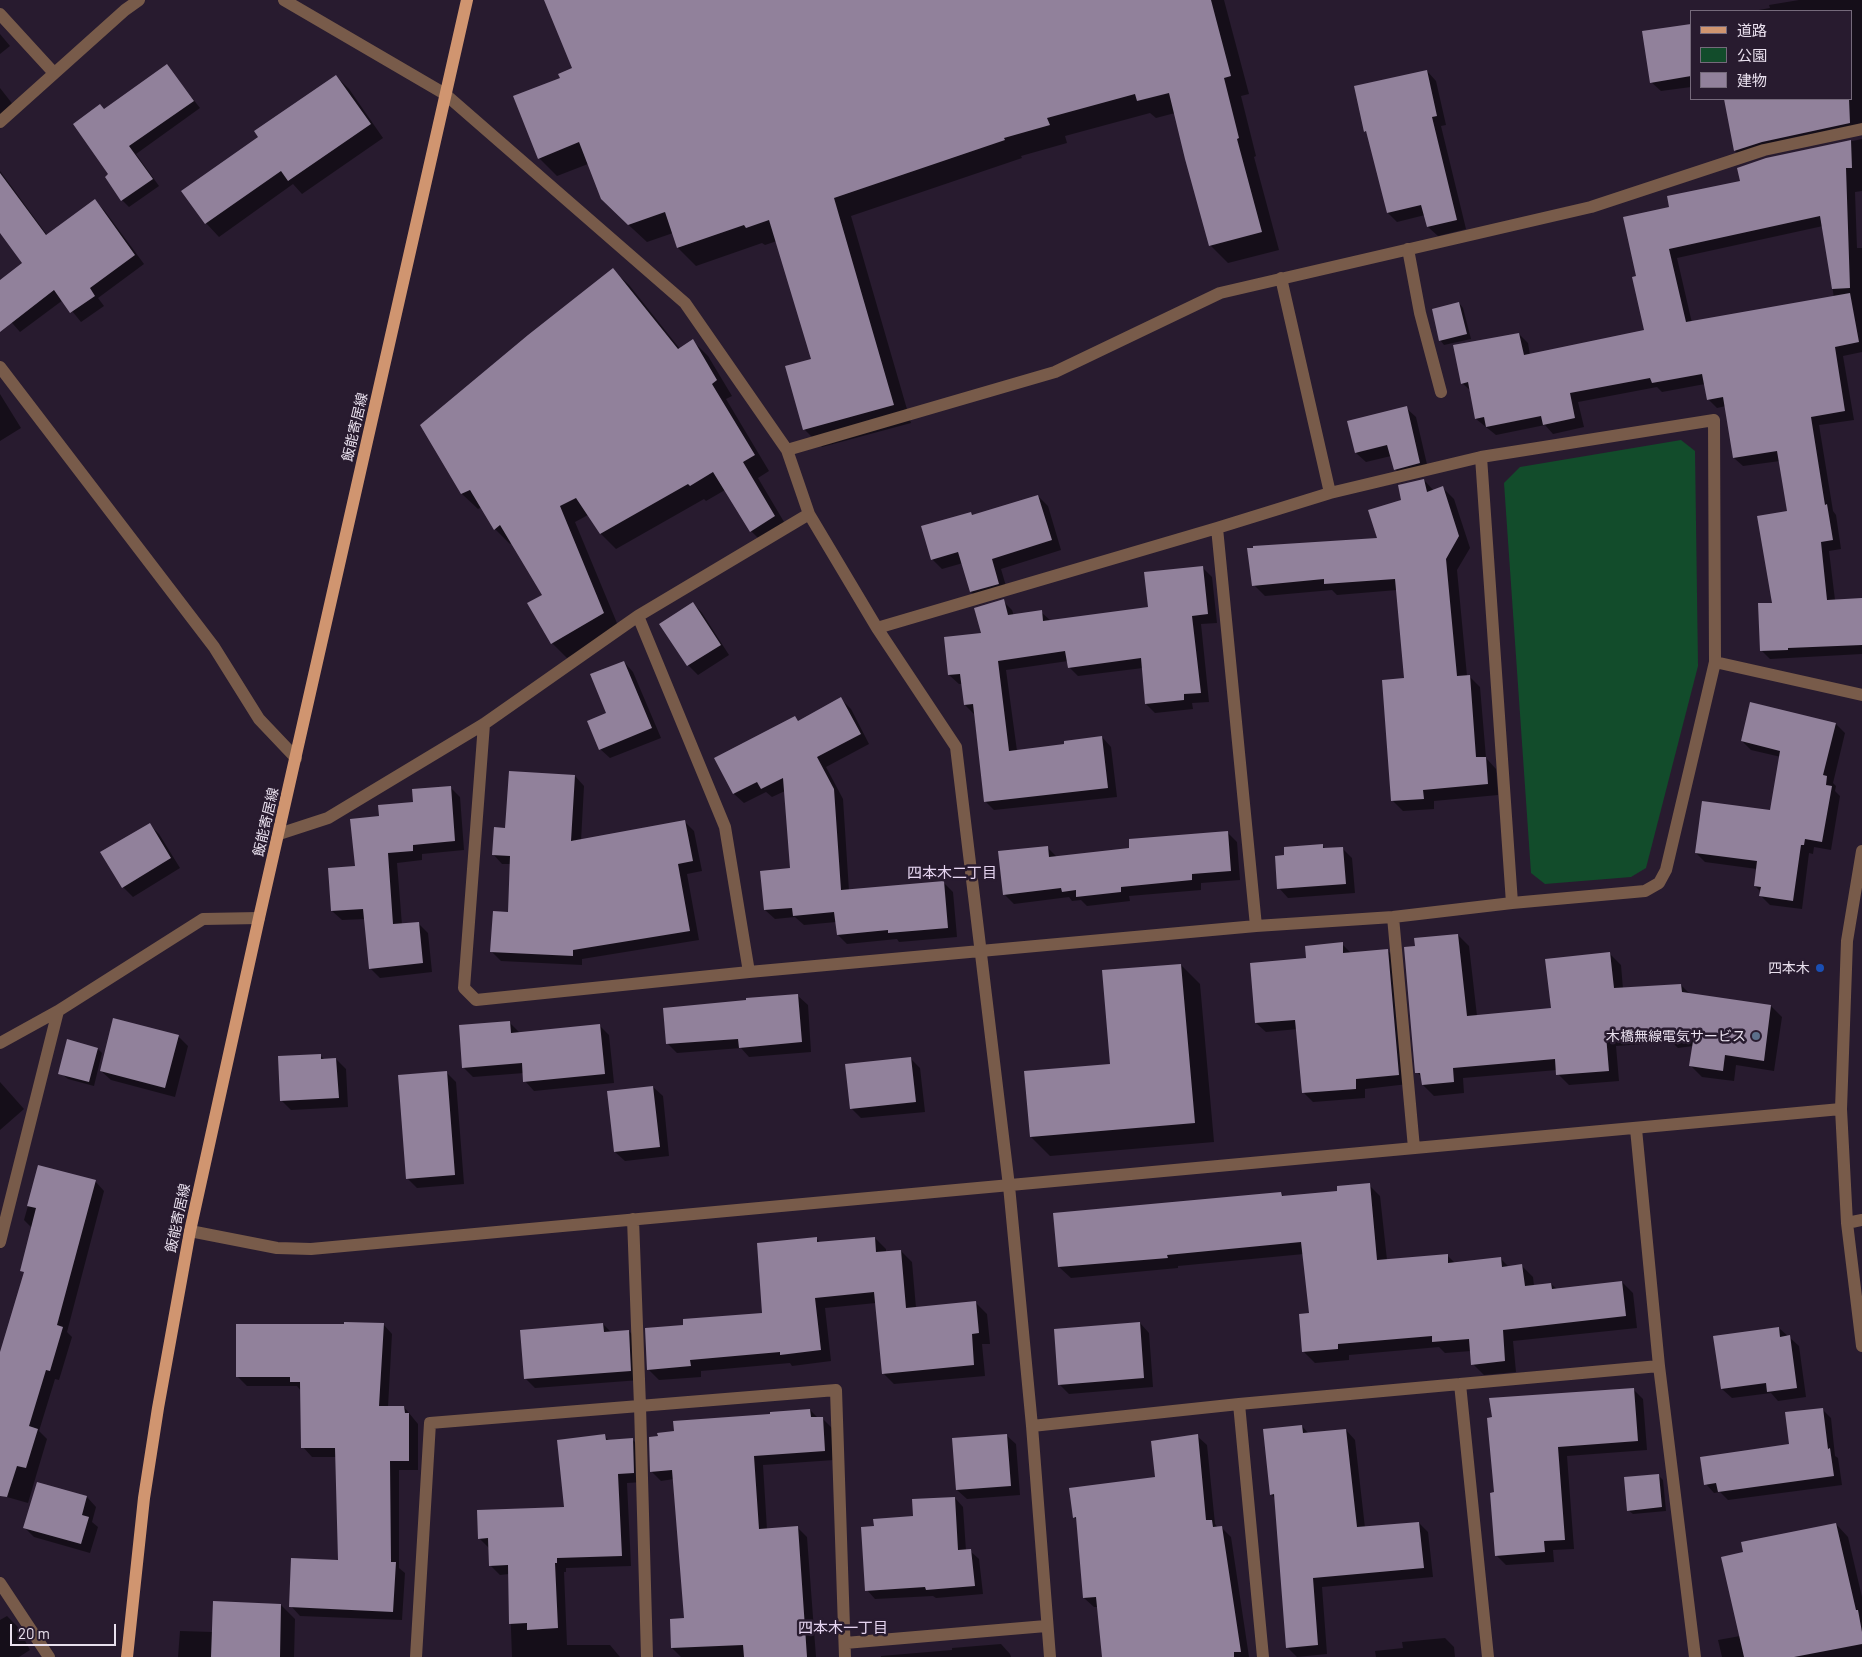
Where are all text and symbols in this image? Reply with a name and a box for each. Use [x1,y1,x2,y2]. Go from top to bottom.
legend [1690,10,1852,100]
text: 道路 [1737,21,1767,39]
text: 公園 [1737,46,1767,64]
text: 建物 [1737,71,1767,89]
street label: 飯能寄居線 [339,391,371,463]
street label: 飯能寄居線 [250,786,282,858]
district label: 四本木二丁目 [907,864,997,882]
place label: 四本木 [1768,960,1810,976]
marker: 四本木 [1814,962,1826,974]
place label: 木橋無線電気サービス [1606,1028,1746,1044]
marker: 木橋無線電気サービス [1750,1030,1762,1042]
street label: 飯能寄居線 [163,1182,193,1254]
scale bar [12,1614,119,1646]
district label: 四本木一丁目 [798,1619,888,1637]
text: 20 m [18,1624,50,1642]

